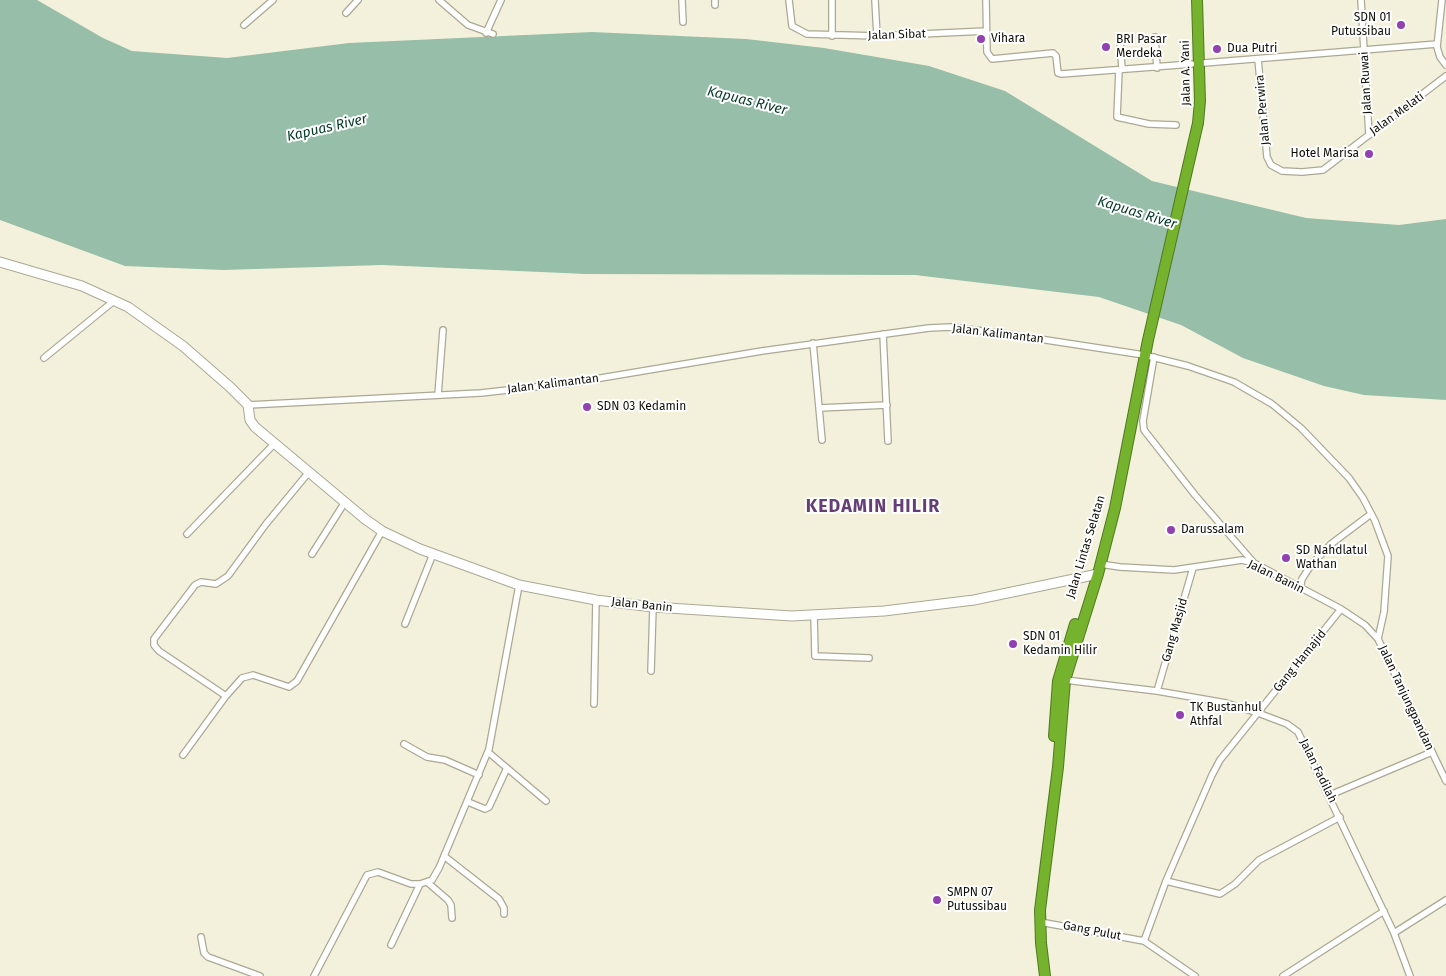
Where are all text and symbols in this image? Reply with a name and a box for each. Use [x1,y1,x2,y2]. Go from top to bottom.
place label: SDN 01 Putussibau [1331,11,1391,39]
marker: SDN 01 Putussibau [1395,19,1407,31]
street label: Jalan Sibat [868,27,926,43]
place label: Vihara [991,32,1025,46]
marker: Vihara [975,33,987,45]
place label: BRI Pasar Merdeka [1116,33,1167,61]
street label: Jalan A. Yani [1178,40,1194,106]
marker: BRI Pasar Merdeka [1100,41,1112,53]
place label: Dua Putri [1227,42,1277,56]
marker: Dua Putri [1211,43,1223,55]
street label: Jalan Ruwai [1357,51,1375,115]
street label: Jalan Perwira [1253,74,1273,146]
water label: Kapuas River [705,83,789,119]
street label: Jalan Melati [1367,89,1427,139]
water label: Kapuas River [285,111,369,145]
place label: Hotel Marisa [1291,147,1359,161]
marker: Hotel Marisa [1363,148,1375,160]
water label: Kapuas River [1095,193,1179,233]
street label: Jalan Kalimantan [951,321,1045,347]
street label: Jalan Kalimantan [506,371,600,397]
place label: SDN 03 Kedamin [597,400,686,414]
marker: SDN 03 Kedamin [581,401,593,413]
street label: Jalan Lintas Selatan [1063,494,1109,600]
district label: KEDAMIN HILIR [804,496,942,518]
place label: Darussalam [1181,523,1244,537]
marker: Darussalam [1165,524,1177,536]
place label: SD Nahdlatul Wathan [1296,544,1367,572]
marker: SD Nahdlatul Wathan [1280,552,1292,564]
street label: Jalan Banin [1245,557,1307,597]
street label: Jalan Banin [611,595,673,615]
street label: Gang Masjid [1159,596,1191,664]
street label: Gang Hamajid [1271,627,1329,695]
place label: SDN 01 Kedamin Hilir [1023,630,1097,658]
marker: SDN 01 Kedamin Hilir [1007,638,1019,650]
street label: Jalan Tanjungpandan [1375,643,1437,753]
place label: TK Bustanhul Athfal [1190,701,1262,729]
marker: TK Bustanhul Athfal [1174,709,1186,721]
street label: Jalan Fadilah [1296,737,1340,805]
place label: SMPN 07 Putussibau [947,886,1007,914]
marker: SMPN 07 Putussibau [931,894,943,906]
street label: Gang Pulut [1062,918,1122,944]

